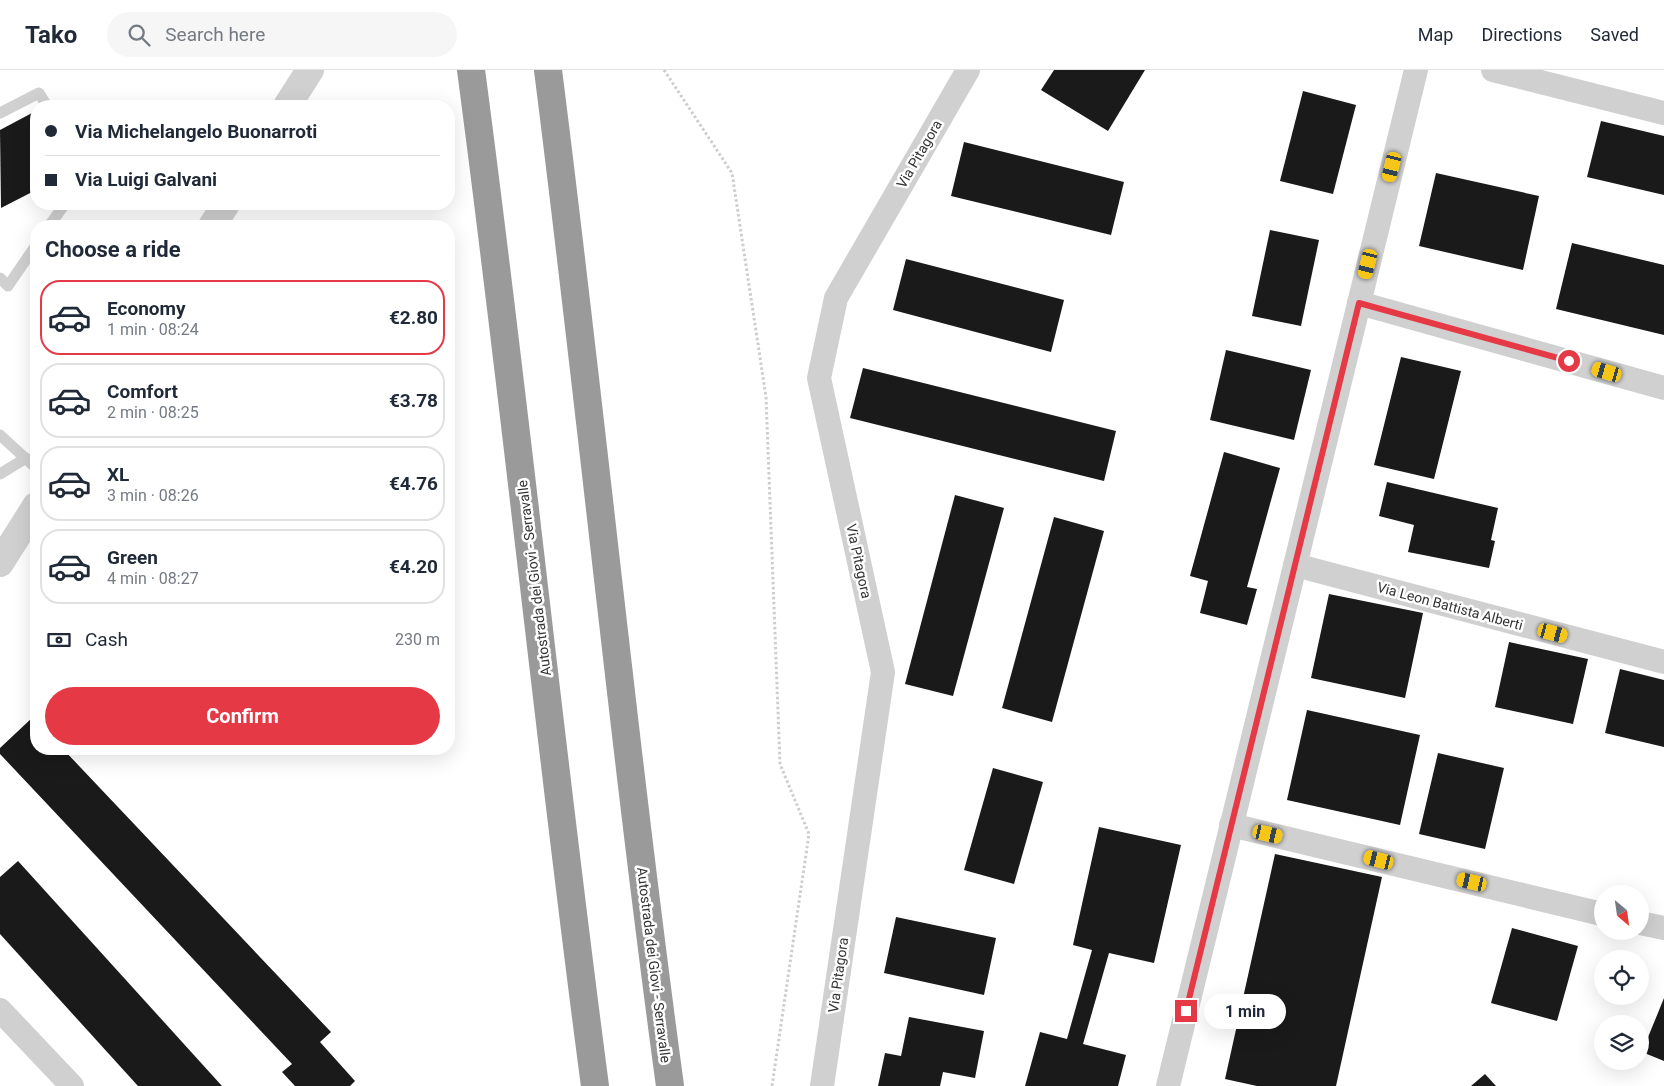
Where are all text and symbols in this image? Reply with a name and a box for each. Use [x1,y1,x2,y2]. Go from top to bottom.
search box [107,12,457,57]
text: Tako [25,21,77,49]
icon: search [125,21,153,49]
text: Search here [165,23,265,46]
text: Map [1418,24,1453,45]
text: Directions [1481,24,1562,45]
text: Saved [1590,24,1639,45]
street label: Via Pitagora [893,117,945,191]
text: Via Michelangelo Buonarroti [75,120,317,143]
car [1381,151,1402,183]
text: Via Luigi Galvani [75,168,217,191]
text: Choose a ride [45,237,181,262]
car [1357,248,1378,280]
icon: car [47,295,92,340]
text: Economy [107,297,186,320]
text: €2.80 [389,306,438,329]
text: 1 min · 08:24 [107,320,199,339]
route start [1558,350,1580,372]
car [1590,361,1623,383]
icon: car [47,378,92,423]
text: Comfort [107,380,178,403]
text: €3.78 [389,389,438,412]
text: 2 min · 08:25 [107,403,199,422]
icon: car [47,461,92,506]
text: XL [107,463,129,486]
text: €4.76 [389,472,438,495]
street label: Autostrada dei Giovi - Serravalle [514,479,554,677]
text: 3 min · 08:26 [107,486,199,505]
street label: Via Pitagora [843,522,875,600]
icon: car [47,544,92,589]
text: Green [107,546,158,569]
text: €4.20 [389,555,438,578]
text: 4 min · 08:27 [107,569,199,588]
street label: Via Leon Battista Alberti [1375,579,1525,633]
car [1536,622,1569,644]
icon: cash [45,626,73,654]
text: Cash [85,628,128,651]
text: 230 m [395,630,440,649]
button: Confirm [45,687,440,745]
car [1251,823,1284,845]
car [1362,849,1395,871]
street label: Autostrada dei Giovi - Serravalle [634,866,674,1064]
car [1455,871,1488,893]
north arrow [1594,885,1649,940]
map controls [1594,885,1649,1070]
street label: Via Pitagora [825,936,851,1014]
button: locate [1594,950,1649,1005]
callout: 1 min [1204,994,1286,1028]
route end [1175,1000,1197,1022]
text: 1 min [1225,1002,1265,1021]
button: layers [1594,1015,1649,1070]

